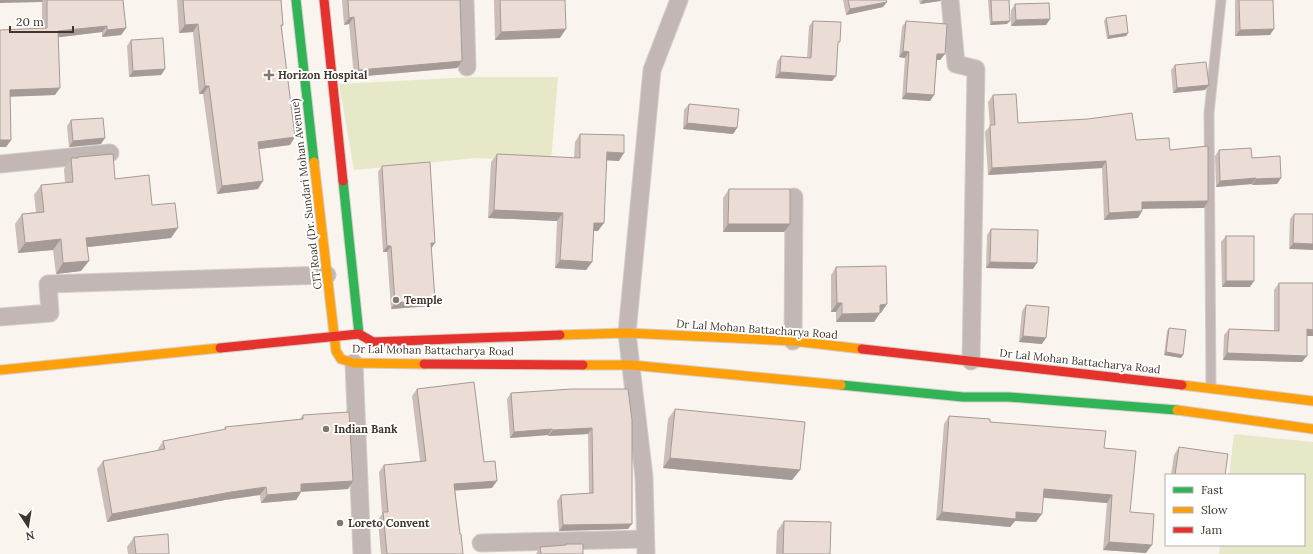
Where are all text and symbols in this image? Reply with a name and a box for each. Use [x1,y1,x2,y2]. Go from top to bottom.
scale bar [10,8,73,34]
text: 20 m [16,14,44,29]
place label: Horizon Hospital [278,68,368,82]
marker: Horizon Hospital [263,69,275,81]
street label: CIT Road (Dr. Sundari Mohan Avenue) [287,98,326,290]
place label: Temple [404,293,443,307]
marker: Temple [391,295,401,305]
street label: Dr Lal Mohan Battacharya Road [676,316,839,342]
street label: Dr Lal Mohan Battacharya Road [352,342,515,358]
street label: Dr Lal Mohan Battacharya Road [999,346,1162,376]
place label: Indian Bank [334,422,398,436]
marker: Indian Bank [321,424,331,434]
legend [1165,474,1305,546]
text: Fast [1201,482,1224,497]
text: Slow [1201,502,1228,517]
north arrow [8,506,48,546]
place label: Loreto Convent [348,516,430,530]
marker: Loreto Convent [335,518,345,528]
text: Jam [1200,522,1222,537]
text: N [24,528,36,544]

